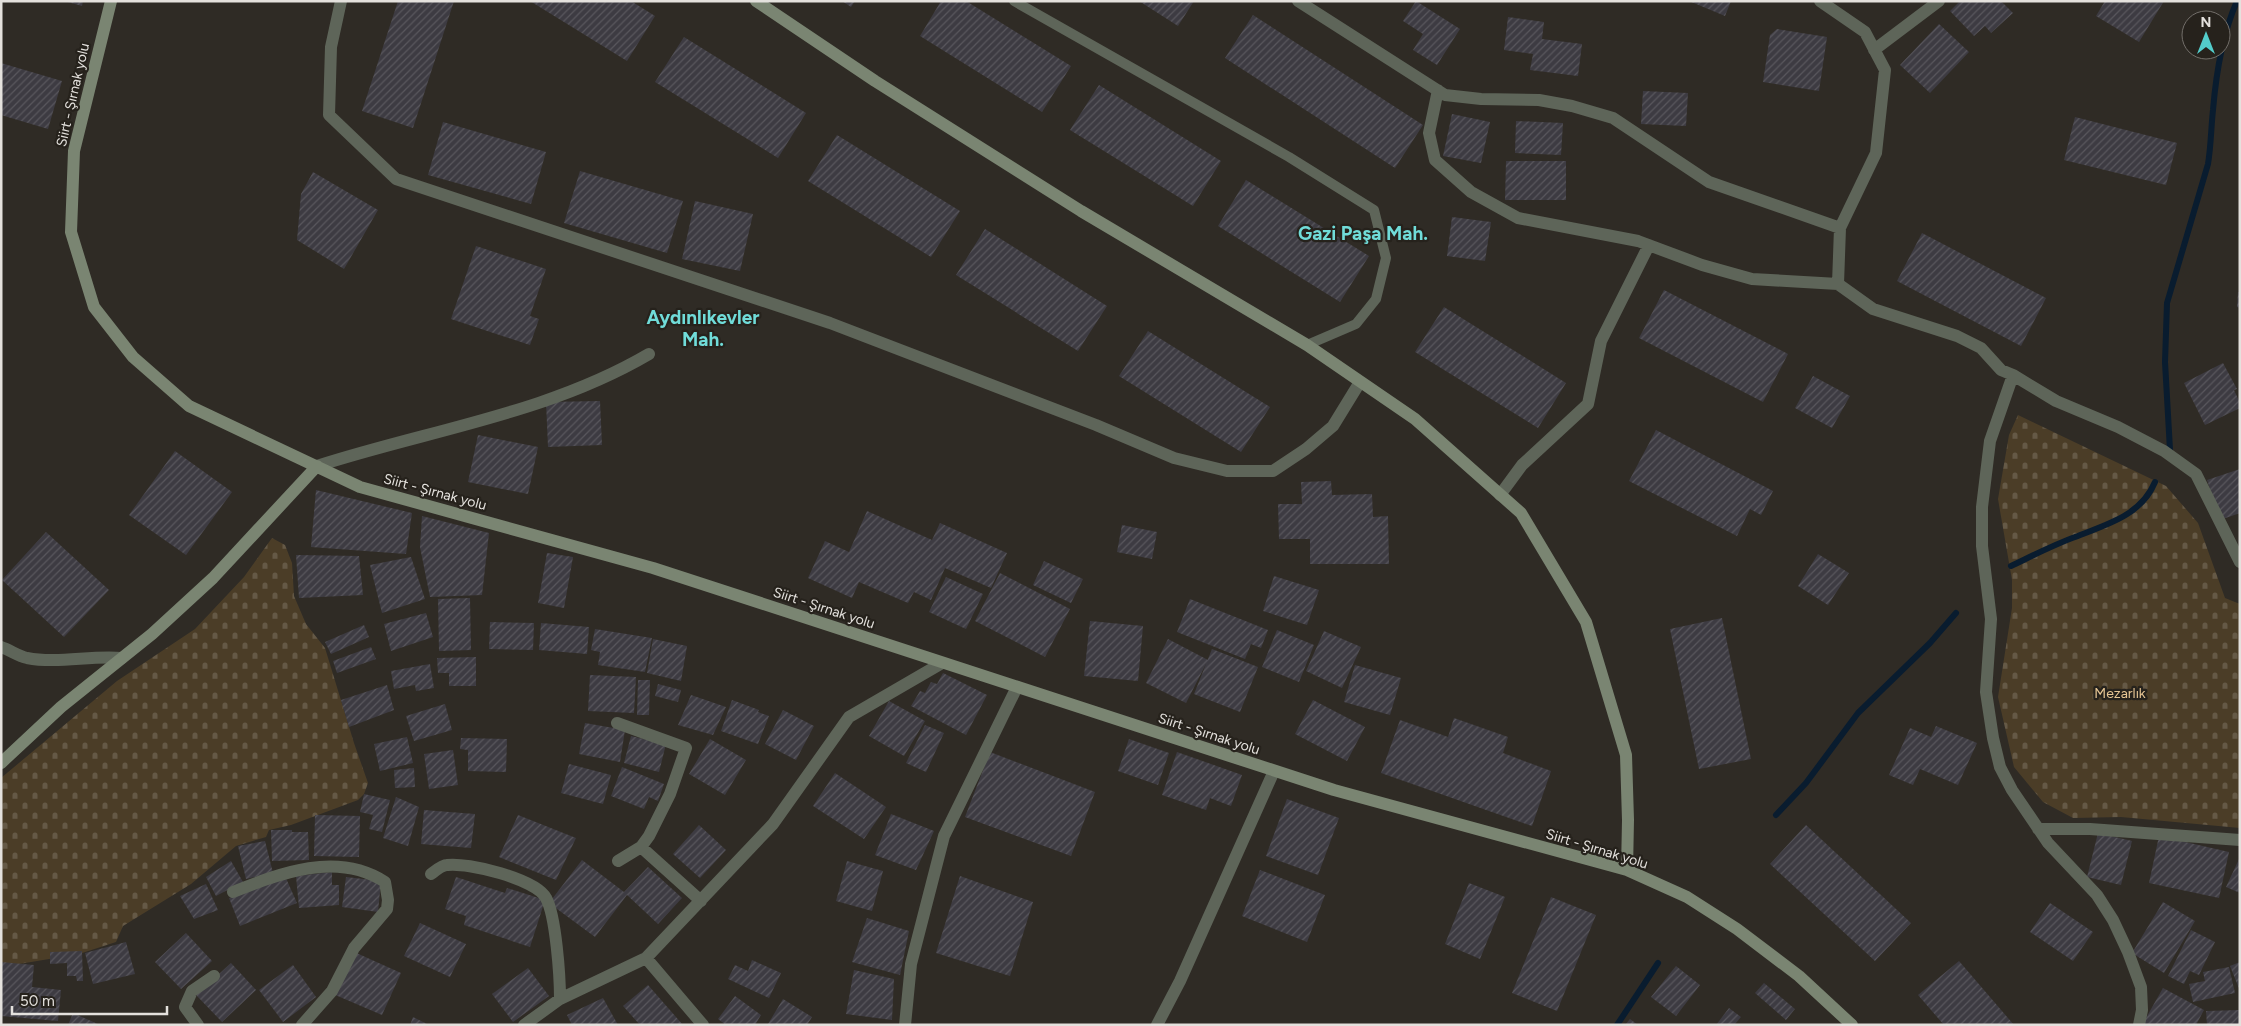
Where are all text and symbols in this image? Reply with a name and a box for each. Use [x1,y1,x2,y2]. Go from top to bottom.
north arrow [2181,10,2231,60]
text: N [2201,14,2211,31]
street label: Siirt - Şırnak yolu [53,42,93,148]
district label: Gazi Paşa Mah. [1298,222,1428,245]
district label: Aydınlıkevler Mah. [647,306,759,351]
street label: Siirt - Şırnak yolu [382,470,488,514]
street label: Siirt - Şırnak yolu [771,584,877,632]
park label: Mezarlık [2094,685,2146,702]
street label: Siirt - Şırnak yolu [1156,710,1262,758]
street label: Siirt - Şırnak yolu [1544,825,1650,873]
scale bar [12,984,168,1016]
text: 50 m [20,992,55,1010]

